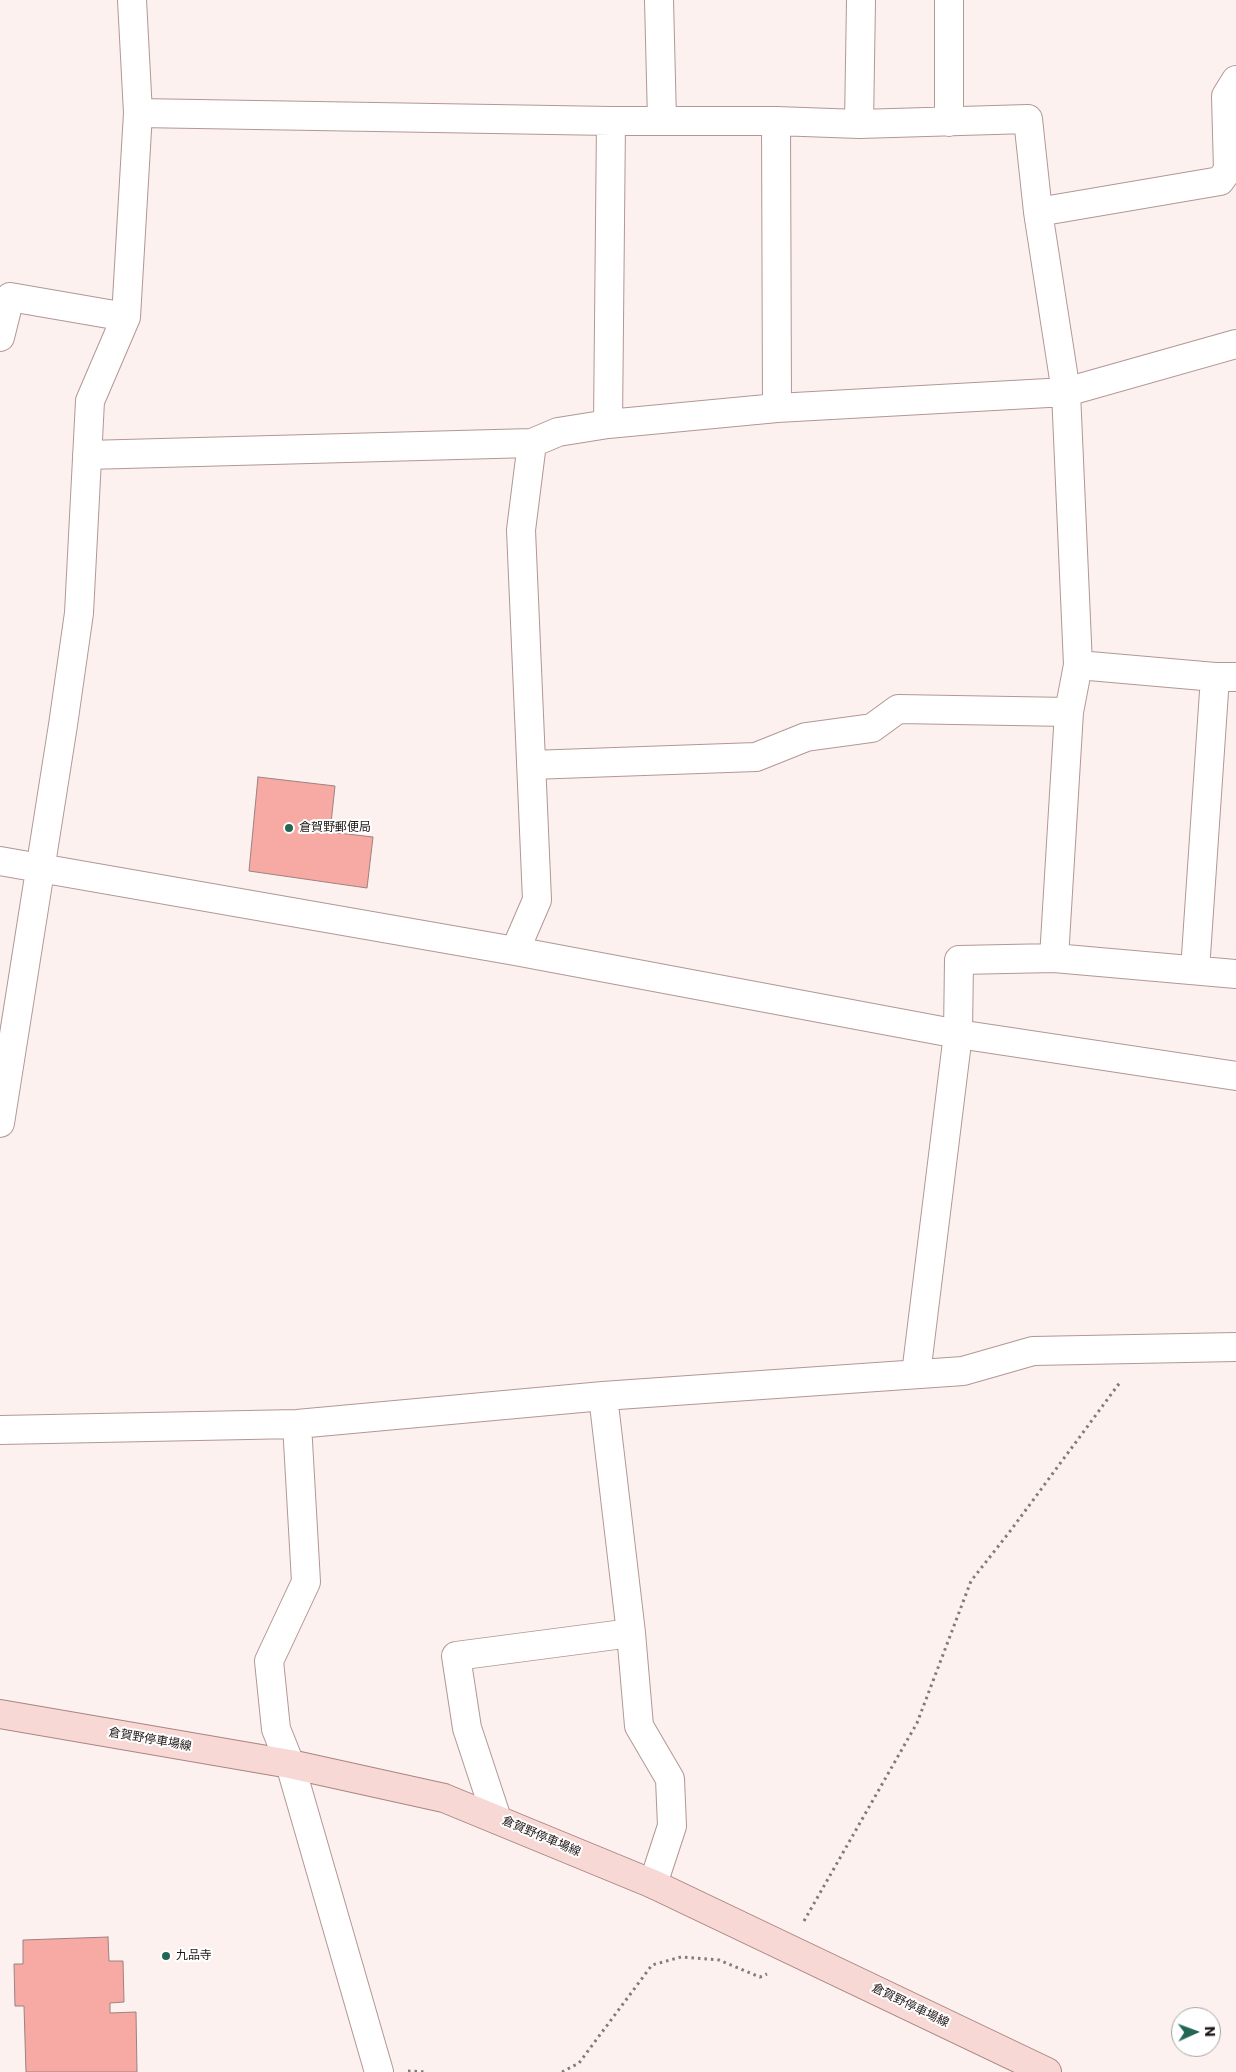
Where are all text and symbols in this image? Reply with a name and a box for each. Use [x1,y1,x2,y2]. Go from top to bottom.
place label: 倉賀野郵便局 [299,821,371,835]
marker: 倉賀野郵便局 [283,822,295,834]
street label: 倉賀野停車場線 [107,1726,193,1754]
street label: 倉賀野停車場線 [500,1814,582,1860]
place label: 九品寺 [176,1949,212,1963]
marker: 九品寺 [160,1950,172,1962]
street label: 倉賀野停車場線 [869,1981,951,2031]
north arrow [1171,2007,1221,2057]
text: N [1200,2026,1220,2037]

